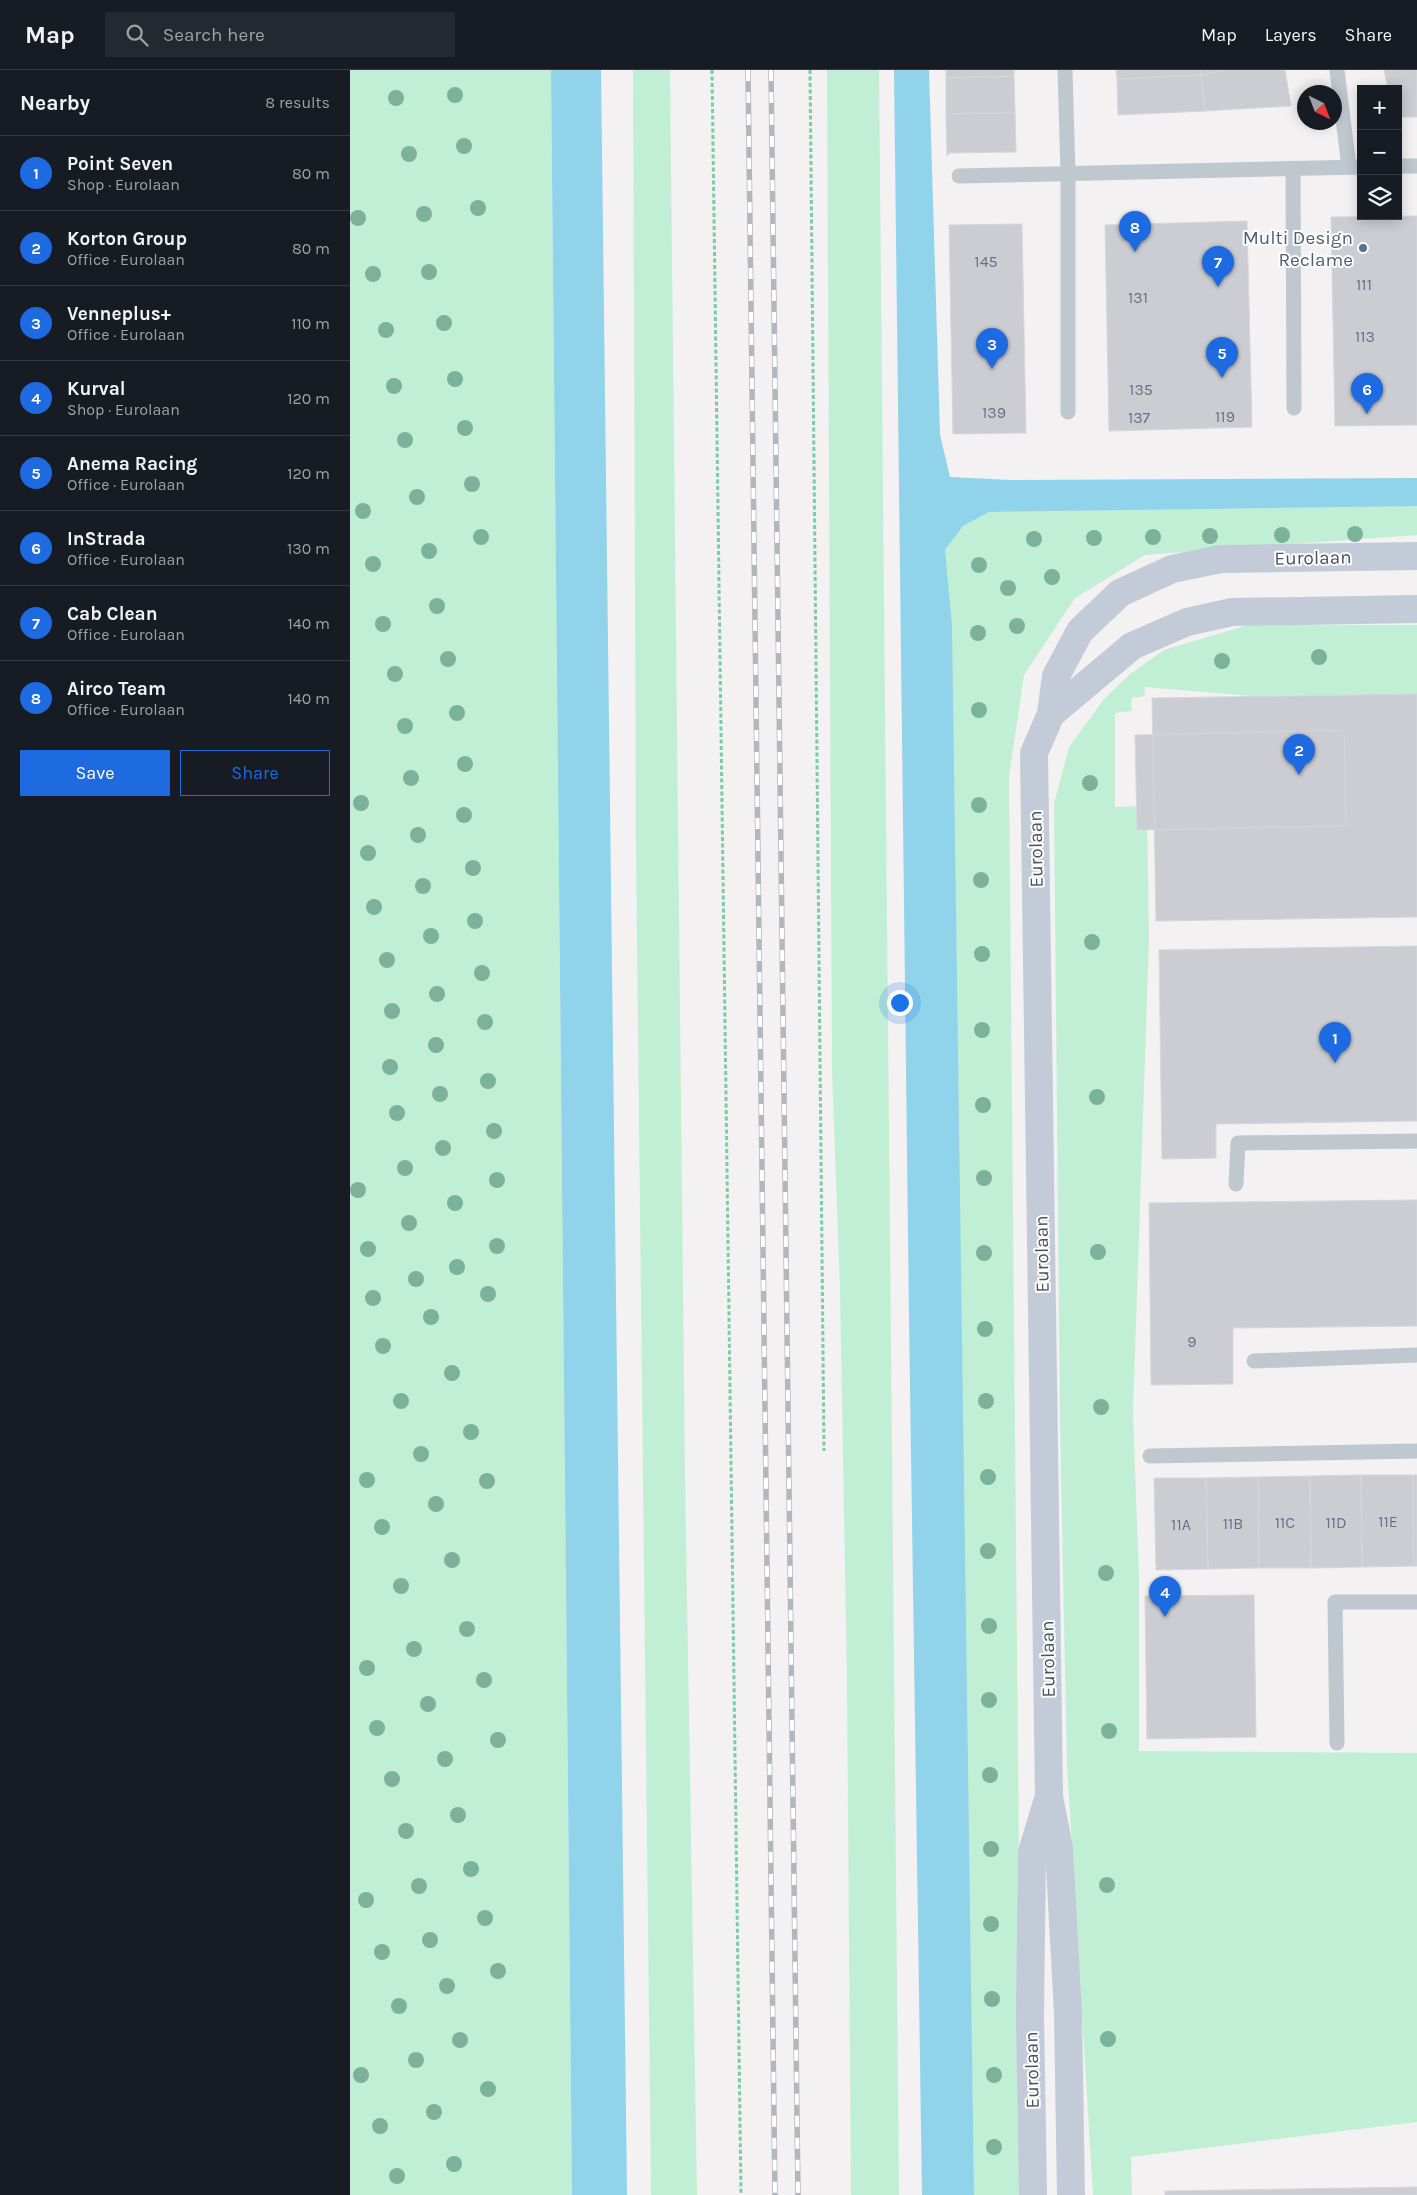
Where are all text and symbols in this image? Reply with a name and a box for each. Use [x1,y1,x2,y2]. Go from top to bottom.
search box [105,12,455,57]
text: Map [25,21,75,49]
icon: search [123,21,151,49]
text: Search here [163,24,265,46]
text: Map [1201,24,1237,46]
text: Layers [1265,24,1317,46]
text: Share [1345,24,1392,46]
north arrow [1297,85,1342,130]
map controls [1357,85,1402,220]
button: + [1357,85,1402,130]
text: Nearby [20,91,90,115]
text: 8 results [265,93,330,112]
button: − [1357,130,1402,175]
text: Point Seven [67,153,173,175]
text: 1 [33,164,39,183]
text: 80 m [292,164,330,183]
text: Shop · Eurolaan [67,175,180,194]
button: layers [1357,175,1402,220]
pin: 8 [1119,211,1151,252]
place label: Multi Design Reclame [1243,227,1353,271]
text: Korton Group [67,228,187,250]
text: 2 [31,239,41,258]
text: 80 m [292,239,330,258]
marker: Multi Design Reclame [1357,242,1369,254]
pin: 7 [1202,246,1234,287]
text: Office · Eurolaan [67,250,185,269]
house number: 145 [974,252,998,271]
house number: 111 [1356,275,1372,294]
house number: 131 [1128,288,1148,307]
text: Venneplus+ [67,303,171,325]
text: 3 [31,314,41,333]
text: 110 m [291,314,330,333]
text: Office · Eurolaan [67,325,185,344]
house number: 113 [1355,327,1375,346]
pin: 3 [976,328,1008,369]
pin: 5 [1206,337,1238,378]
pin: 6 [1351,373,1383,414]
text: Kurval [67,378,126,400]
house number: 135 [1129,380,1153,399]
text: 4 [31,389,41,408]
text: 120 m [287,389,330,408]
text: Shop · Eurolaan [67,400,180,419]
house number: 139 [982,403,1006,422]
house number: 119 [1215,407,1235,426]
house number: 137 [1128,408,1151,427]
text: Anema Racing [67,453,197,475]
text: 5 [31,464,41,483]
text: 120 m [287,464,330,483]
text: Office · Eurolaan [67,475,185,494]
text: InStrada [67,528,146,550]
text: 6 [31,539,41,558]
text: 130 m [287,539,330,558]
street label: Eurolaan [1274,546,1352,570]
text: Office · Eurolaan [67,550,185,569]
text: Cab Clean [67,603,157,625]
text: 7 [32,614,40,633]
text: 140 m [288,614,330,633]
text: Office · Eurolaan [67,625,185,644]
text: Airco Team [67,678,166,700]
text: 8 [31,689,41,708]
text: 140 m [288,689,330,708]
text: Office · Eurolaan [67,700,185,719]
pin: 2 [1283,734,1315,775]
button: Save [20,750,170,796]
button: Share [180,750,330,796]
street label: Eurolaan [1024,810,1048,888]
your location [887,990,913,1016]
pin: 1 [1319,1022,1351,1063]
street label: Eurolaan [1030,1215,1054,1293]
house number: 9 [1187,1332,1197,1351]
house number: 11E [1378,1512,1398,1531]
house number: 11C [1275,1513,1295,1532]
house number: 11D [1325,1513,1347,1532]
house number: 11B [1223,1514,1243,1533]
house number: 11A [1171,1515,1191,1534]
pin: 4 [1149,1576,1181,1617]
street label: Eurolaan [1036,1620,1060,1698]
street label: Eurolaan [1020,2031,1044,2109]

